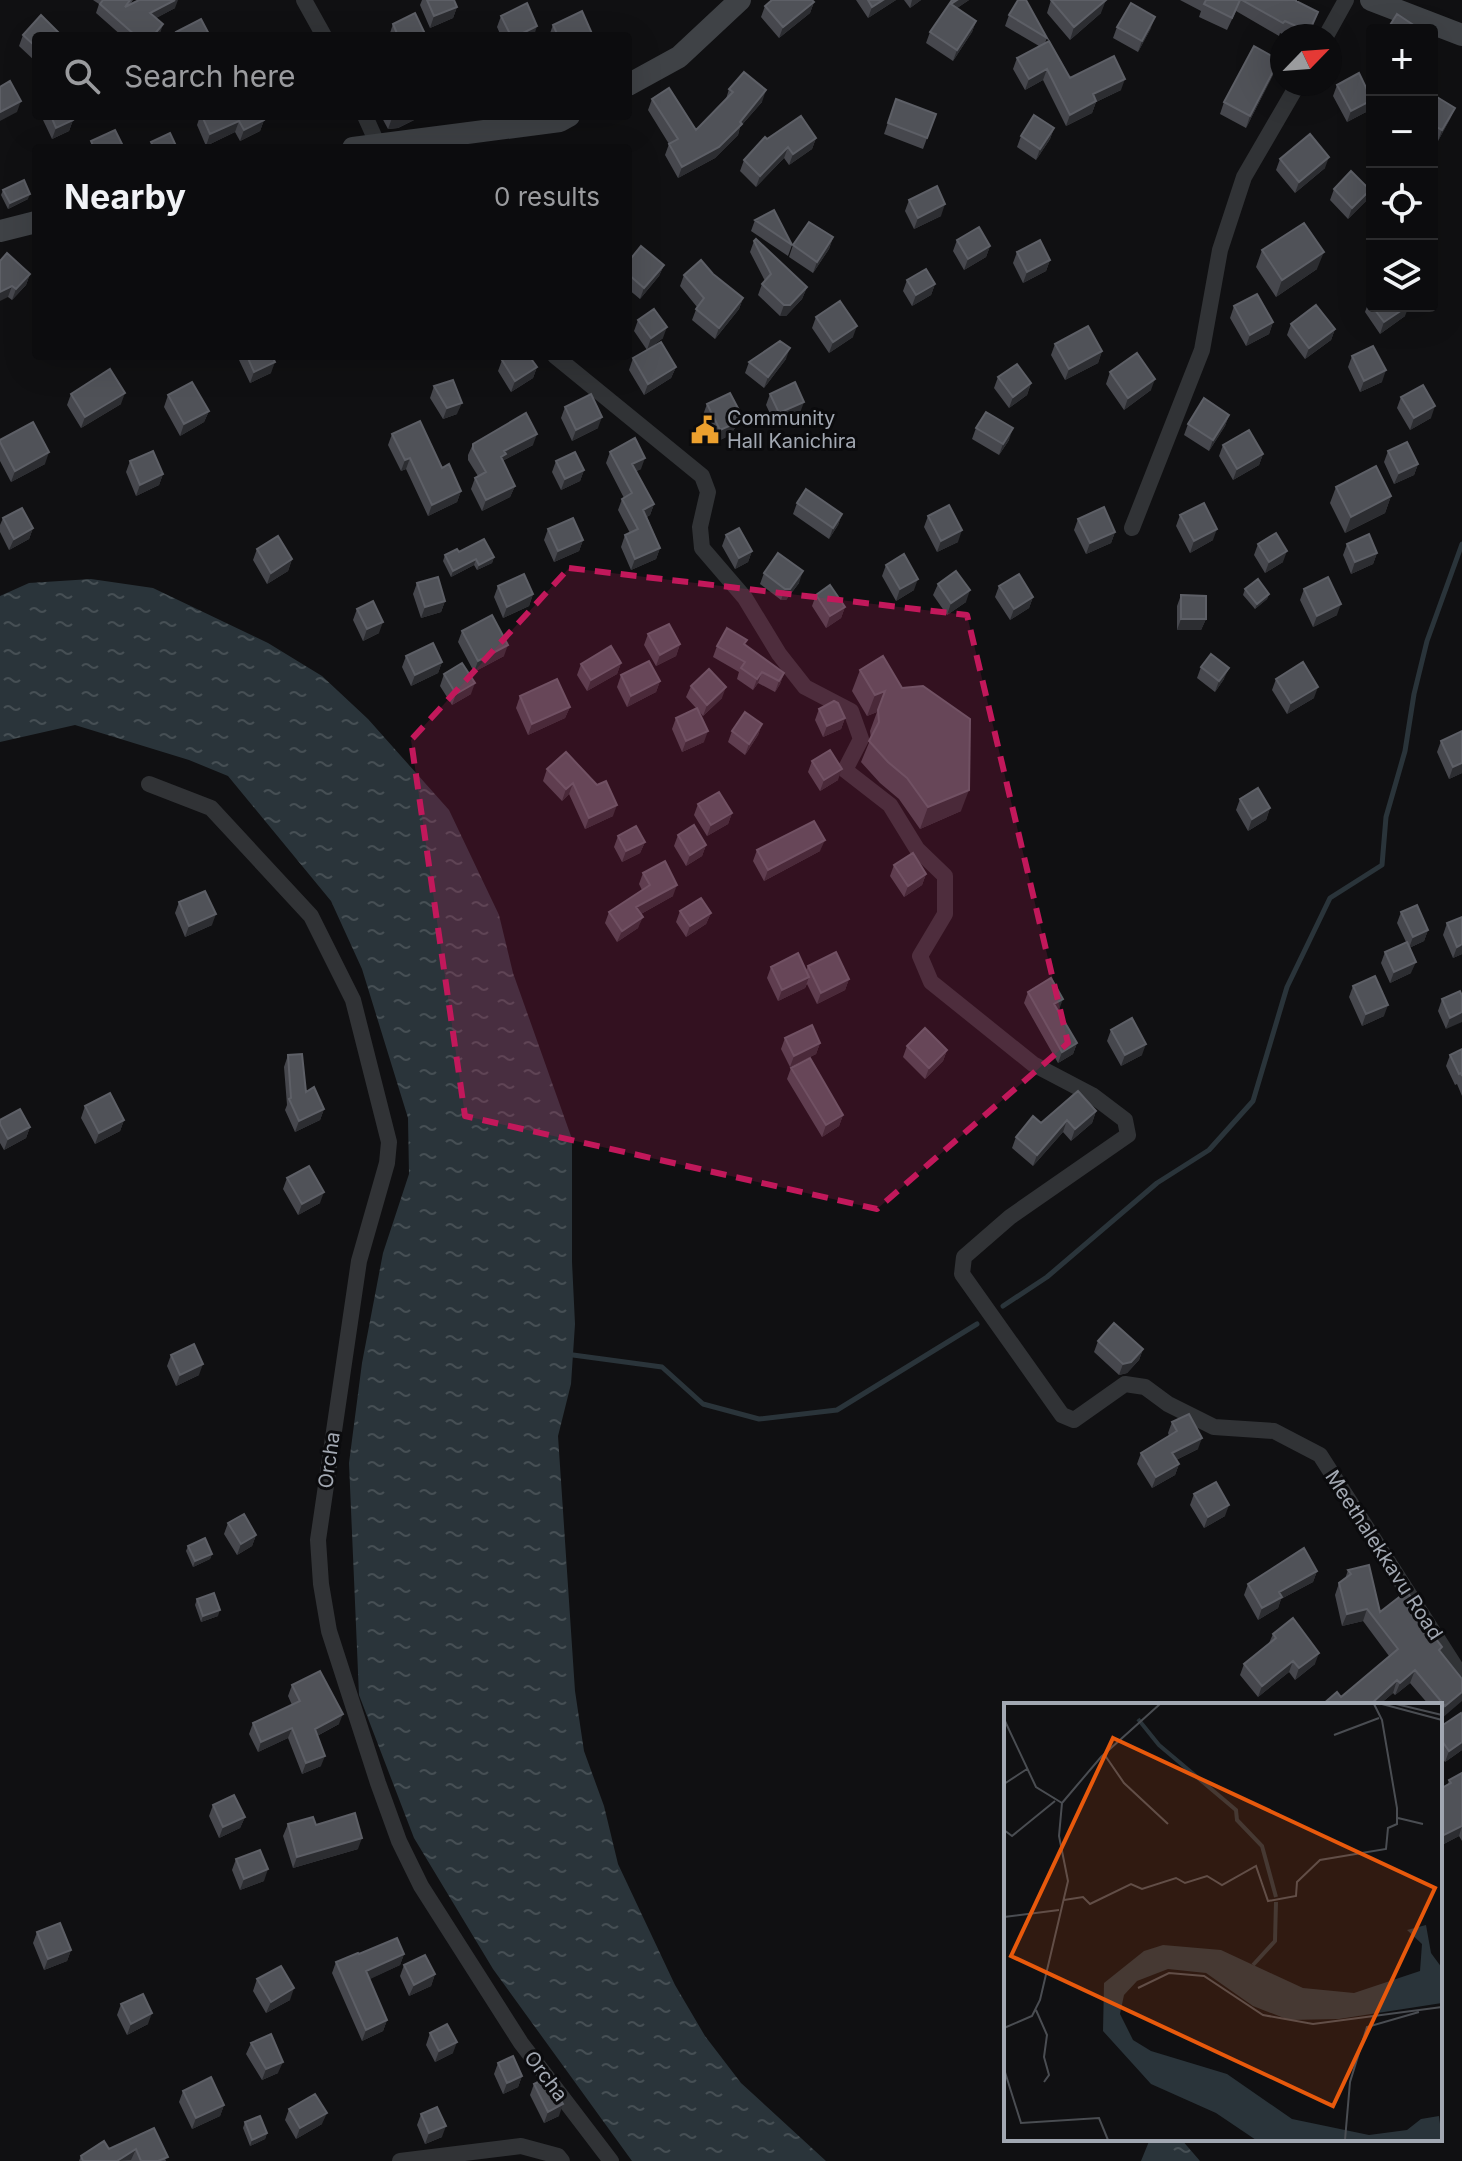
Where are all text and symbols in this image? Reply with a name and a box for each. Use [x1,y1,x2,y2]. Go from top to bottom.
north arrow [1270,24,1342,96]
map controls [1366,24,1438,312]
button: + [1366,24,1438,96]
search box [32,32,632,120]
icon: search [60,54,104,98]
text: Search here [124,58,296,94]
button: − [1366,96,1438,168]
button: locate [1366,168,1438,240]
text: Nearby [64,176,186,217]
text: 0 results [494,181,600,212]
button: layers [1366,240,1438,312]
place label: Community Hall Kanichira [727,406,857,453]
public building icon: Community Hall Kanichira [690,415,720,445]
street label: Orcha [313,1430,345,1490]
street label: Meethalekkavu Road [1320,1466,1448,1644]
inset map [1004,1703,1442,2141]
street label: Orcha [519,2046,573,2106]

